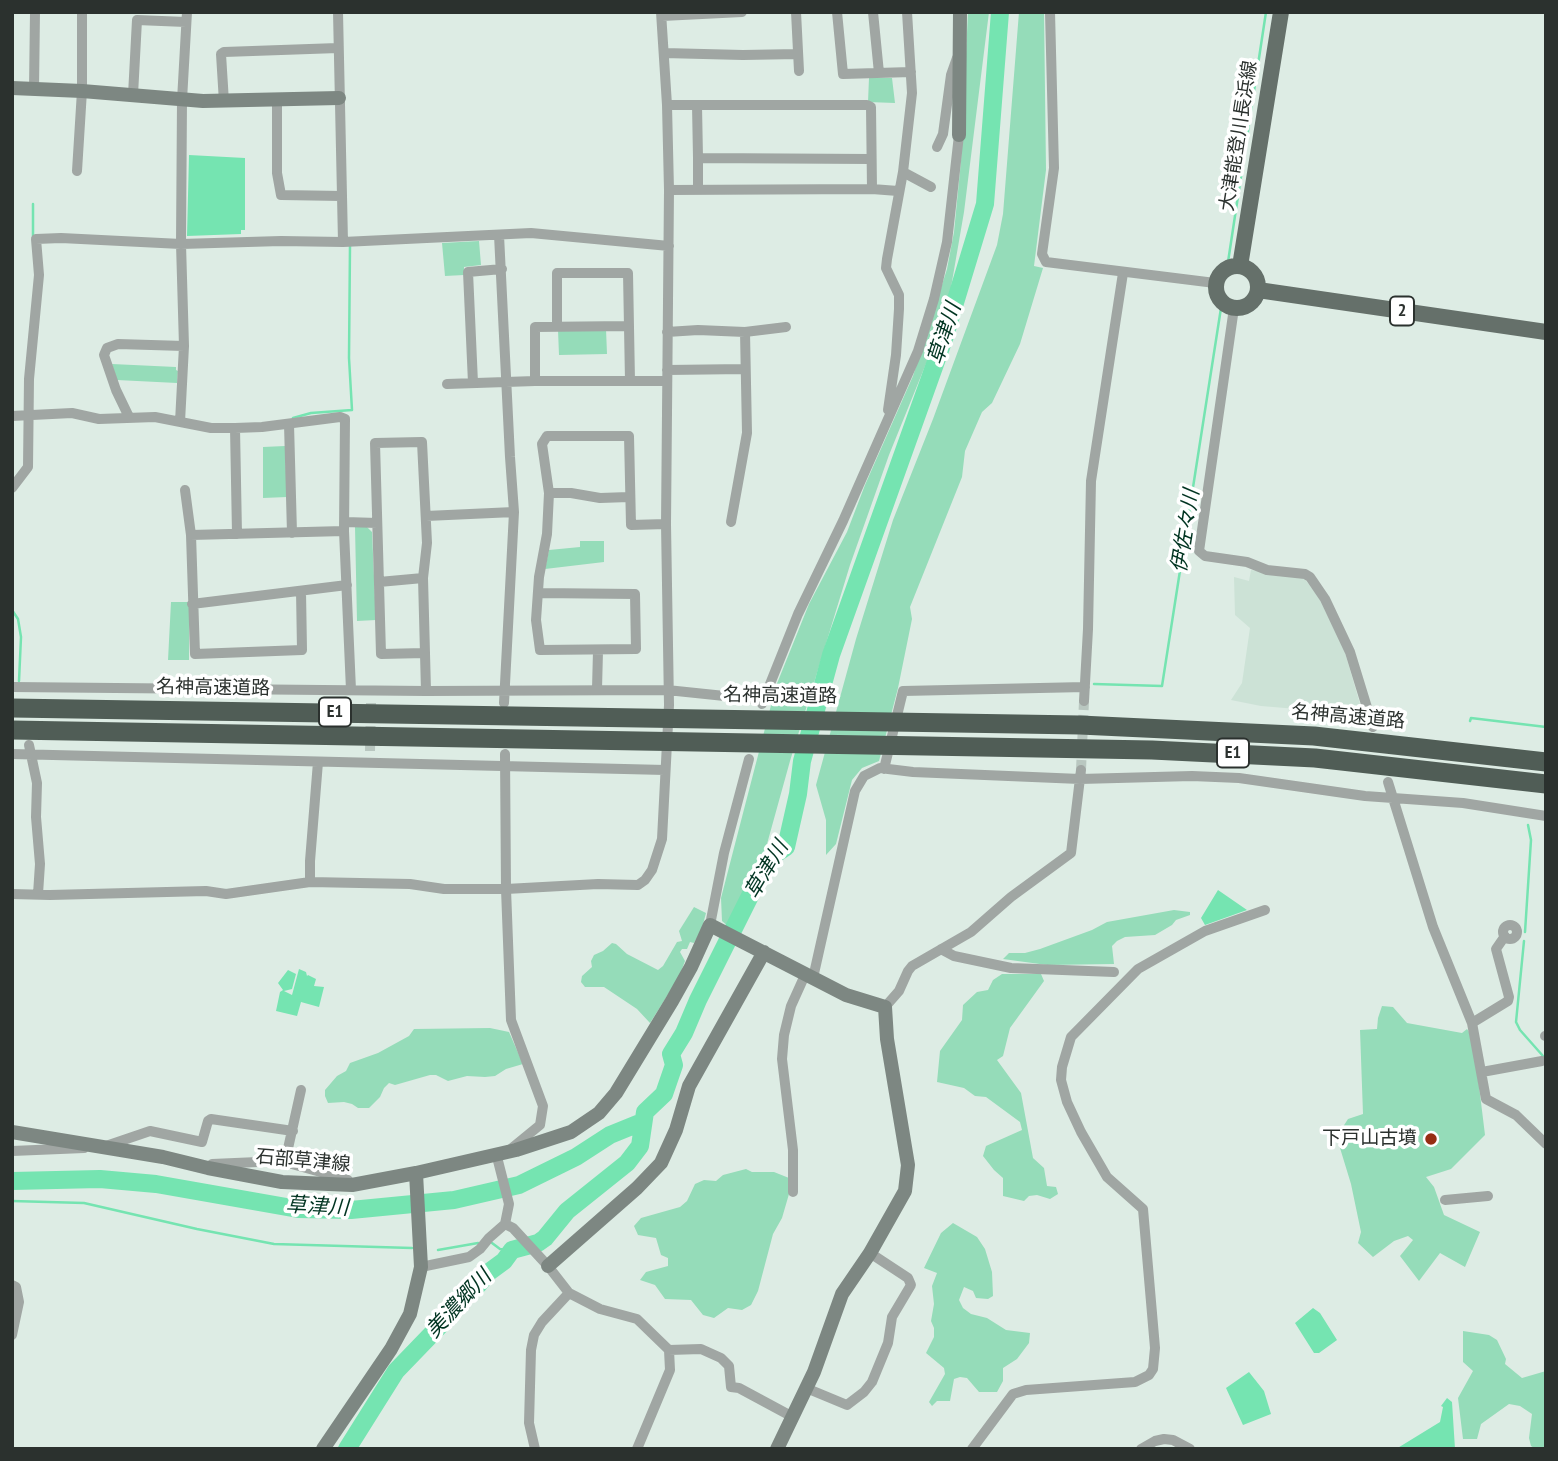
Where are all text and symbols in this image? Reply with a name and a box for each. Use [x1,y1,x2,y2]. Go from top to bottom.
street label: 大津能登川長浜線 [1216,59,1262,213]
road number: 2 [1390,296,1414,326]
water label: 草津川 [923,300,967,368]
water label: 伊佐々川 [1167,488,1205,574]
street label: 名神高速道路 [156,676,270,700]
street label: 名神高速道路 [723,684,837,708]
road number: E1 [319,698,351,726]
street label: 名神高速道路 [1290,701,1406,733]
road number: E1 [1217,738,1249,768]
water label: 草津川 [740,837,794,903]
place label: 下戸山古墳 [1322,1128,1417,1150]
marker: 下戸山古墳 [1423,1131,1439,1147]
street label: 石部草津線 [255,1146,351,1176]
water label: 草津川 [285,1193,349,1221]
water label: 美濃郷川 [421,1265,497,1343]

